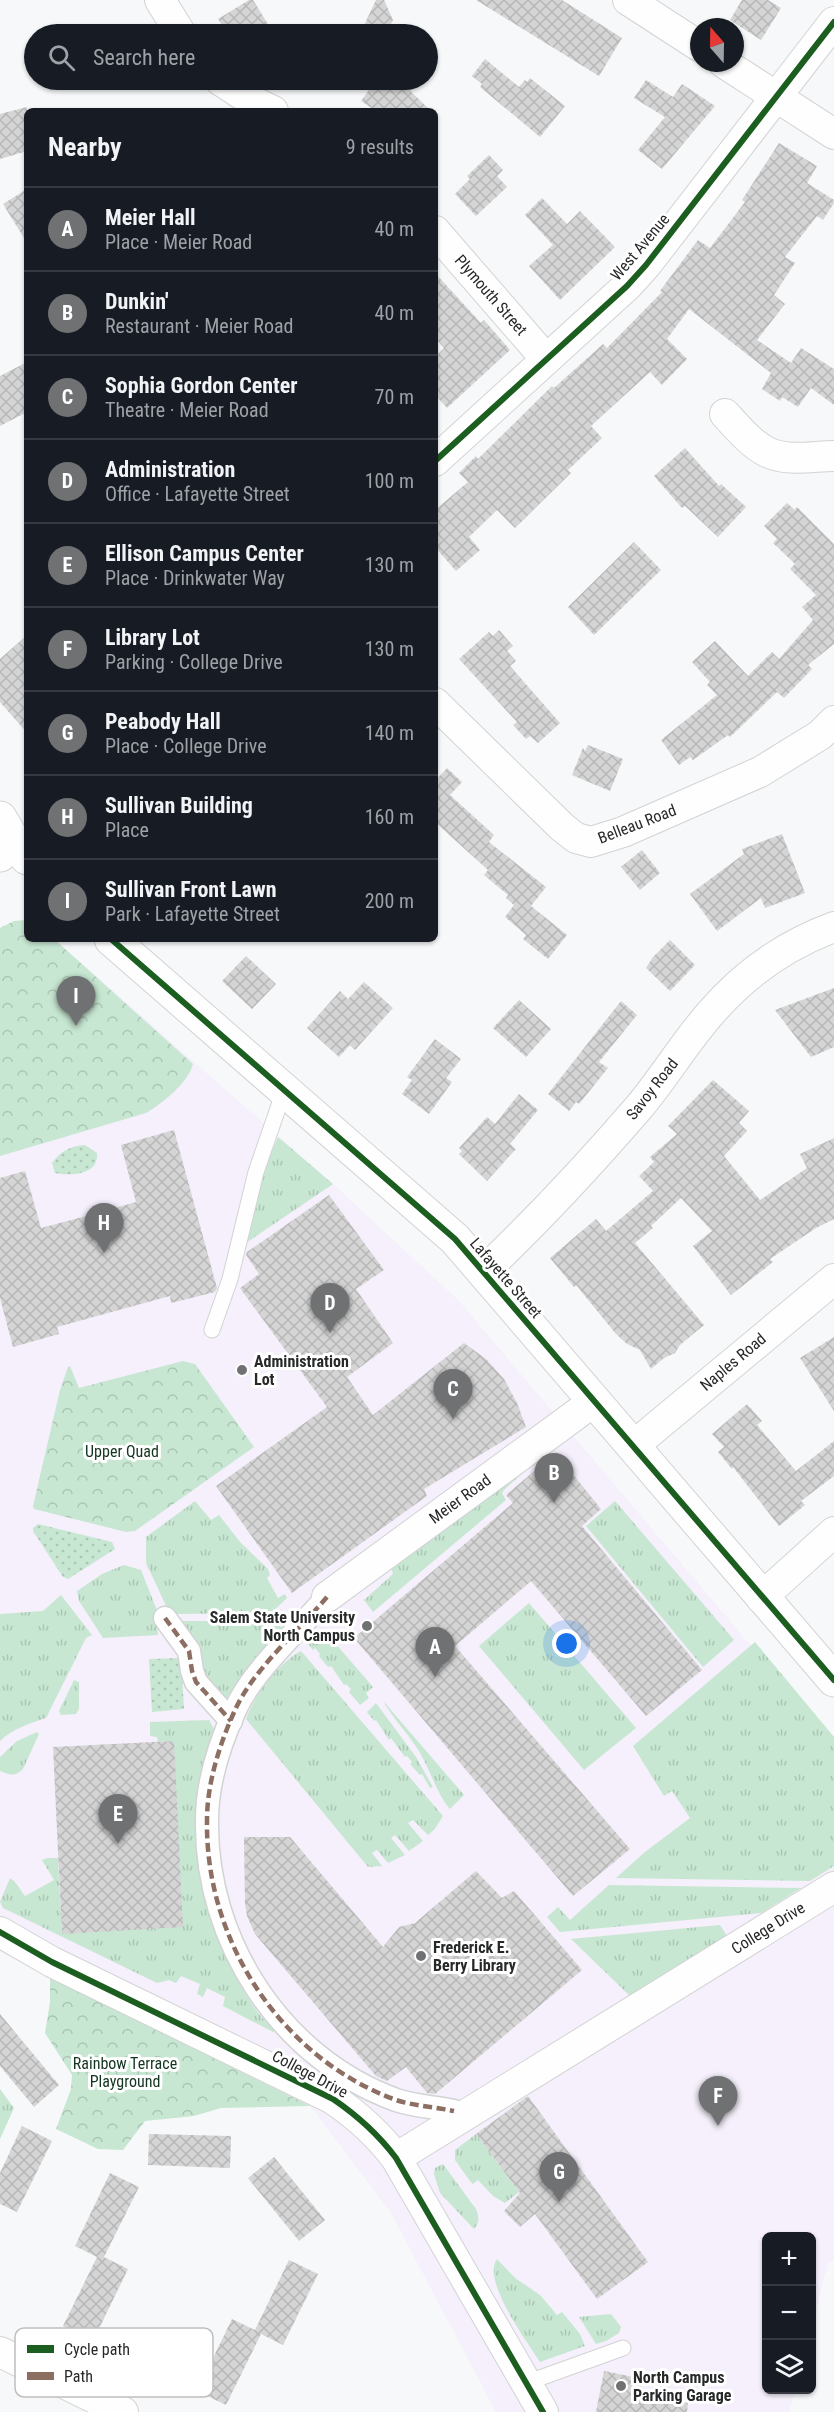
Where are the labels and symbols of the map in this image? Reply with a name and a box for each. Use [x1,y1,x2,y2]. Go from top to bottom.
north arrow [690,18,744,72]
street label: West Avenue [607,210,673,284]
street label: Plymouth Street [451,251,531,339]
street label: Belleau Road [595,800,679,848]
pin: I [56,976,96,1026]
street label: Savoy Road [622,1054,682,1124]
pin: H [84,1204,124,1253]
street label: Lafayette Street [466,1234,546,1322]
pin: D [310,1284,350,1333]
street label: Naples Road [696,1329,770,1395]
place label: Administration Lot [254,1352,349,1389]
marker: Administration Lot [235,1363,249,1377]
pin: C [434,1370,472,1419]
park label: Upper Quad [85,1442,159,1461]
pin: B [534,1454,574,1503]
street label: Meier Road [426,1470,494,1528]
place label: Salem State University North Campus [210,1608,355,1645]
marker: Salem State University North Campus [360,1619,374,1633]
pin: A [416,1628,454,1677]
your location [552,1629,581,1658]
pin: E [98,1794,138,1844]
street label: College Drive [728,1898,808,1958]
place label: Frederick E. Berry Library [433,1938,516,1975]
marker: Frederick E. Berry Library [414,1949,428,1963]
street label: College Drive [269,2046,351,2102]
park label: Rainbow Terrace Playground [73,2054,177,2091]
pin: F [698,2076,738,2126]
pin: G [540,2152,578,2202]
legend [15,2328,213,2397]
text: Cycle path [64,2340,130,2359]
text: Path [64,2367,93,2386]
place label: North Campus Parking Garage [633,2368,732,2405]
marker: North Campus Parking Garage [614,2379,628,2393]

